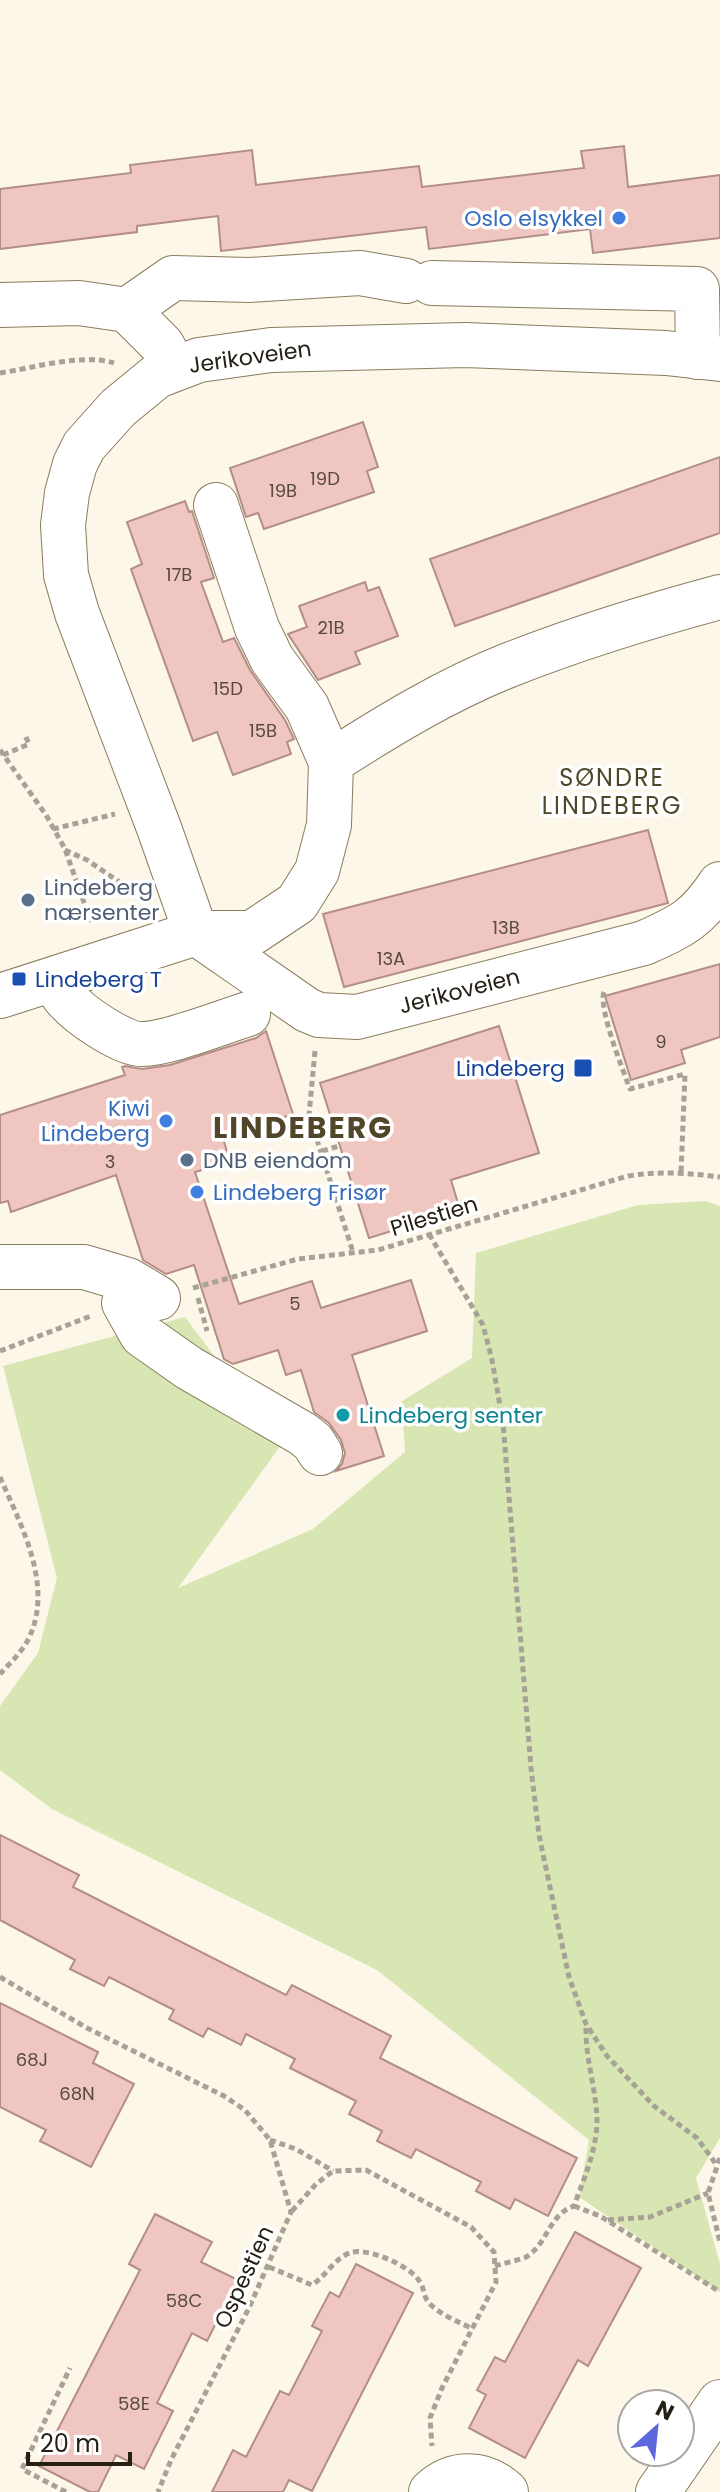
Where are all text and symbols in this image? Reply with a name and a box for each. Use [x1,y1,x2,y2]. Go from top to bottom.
place label: Oslo elsykkel [464,203,603,234]
marker: Oslo elsykkel [610,209,628,227]
street label: Jerikoveien [187,333,313,381]
house number: 19D [310,466,340,491]
house number: 19B [269,478,297,503]
house number: 17B [166,562,192,587]
house number: 21B [317,615,345,640]
house number: 15D [213,676,243,701]
house number: 15B [249,718,277,743]
district label: SØNDRE LINDEBERG [542,761,682,822]
place label: Lindeberg nærsenter [44,872,159,928]
marker: Lindeberg nærsenter [19,891,37,909]
house number: 13B [492,915,520,940]
house number: 13A [377,946,405,971]
street label: Jerikoveien [396,960,523,1021]
place label: Lindeberg T [35,964,162,995]
marker: Lindeberg T [10,970,28,988]
house number: 9 [655,1029,667,1054]
place label: Lindeberg [456,1053,565,1084]
marker: Lindeberg [572,1057,594,1079]
place label: Kiwi Lindeberg [41,1093,150,1149]
district label: LINDEBERG [213,1106,393,1149]
marker: Kiwi Lindeberg [157,1112,175,1130]
place label: DNB eiendom [203,1145,352,1176]
house number: 3 [105,1149,115,1174]
marker: DNB eiendom [178,1151,196,1169]
place label: Lindeberg Frisør [213,1177,386,1208]
marker: Lindeberg Frisør [188,1183,206,1201]
street label: Pilestien [387,1188,481,1244]
house number: 5 [289,1291,301,1316]
place label: Lindeberg senter [359,1400,543,1431]
marker: Lindeberg senter [334,1406,352,1424]
house number: 68J [16,2047,48,2072]
house number: 68N [59,2081,95,2106]
street label: Ospestien [207,2221,281,2333]
house number: 58C [166,2288,202,2313]
north arrow [616,2388,696,2468]
house number: 58E [118,2391,150,2416]
text: N [650,2393,679,2428]
scale bar [28,2416,130,2466]
text: 20 m [40,2427,100,2460]

